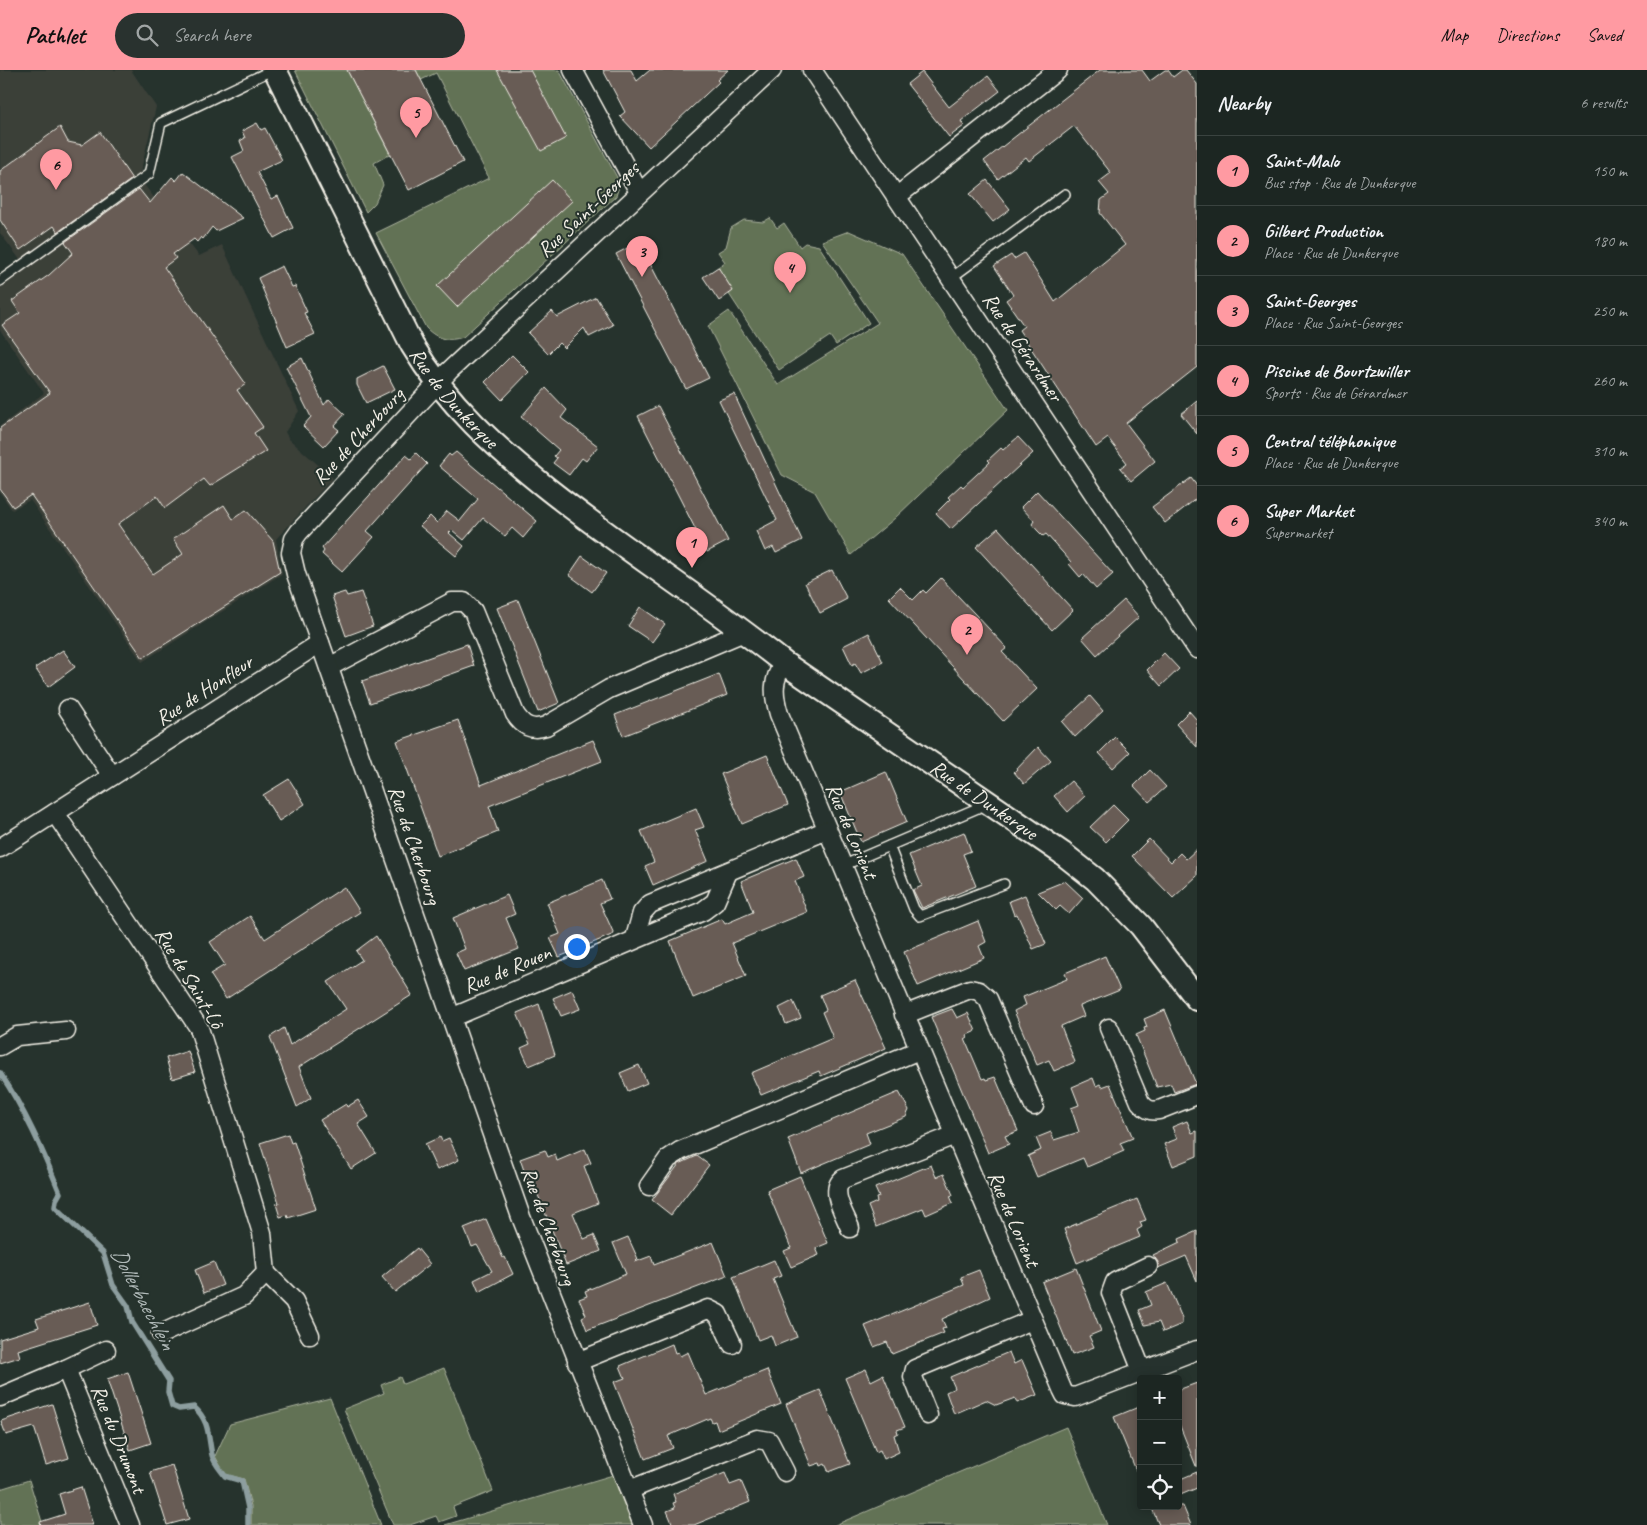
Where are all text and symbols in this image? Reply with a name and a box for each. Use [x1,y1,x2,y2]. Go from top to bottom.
search box [115,13,465,58]
text: Pathlet [25,20,85,50]
icon: search [133,21,161,49]
text: Search here [173,23,251,47]
text: Map [1441,24,1468,46]
text: Directions [1496,24,1559,46]
text: Saved [1587,24,1622,46]
text: Nearby [1217,90,1270,116]
text: 6 results [1580,93,1627,113]
pin: 5 [400,97,432,138]
pin: 6 [40,149,72,190]
text: Saint-Malo [1264,149,1339,173]
street label: Rue Saint-Georges [532,154,646,263]
text: 1 [1229,161,1237,181]
text: 150 m [1593,161,1627,181]
text: Bus stop · Rue de Dunkerque [1264,173,1416,193]
text: Gilbert Production [1264,219,1383,243]
text: 2 [1229,231,1237,251]
text: 180 m [1593,231,1627,251]
pin: 3 [626,236,658,277]
text: Place · Rue de Dunkerque [1264,243,1398,263]
pin: 4 [774,252,806,293]
street label: Rue de Gérardmer [977,287,1070,408]
text: Saint-Georges [1264,289,1356,313]
text: 3 [1229,301,1237,321]
text: 250 m [1593,301,1627,321]
text: Place · Rue Saint-Georges [1264,313,1402,333]
street label: Rue de Dunkerque [404,343,505,455]
text: Piscine de Bourtzwiller [1264,359,1409,383]
text: 4 [1229,371,1237,391]
text: 260 m [1593,371,1627,391]
street label: Rue de Cherbourg [306,381,411,490]
text: Sports · Rue de Gérardmer [1264,383,1407,403]
text: Central téléphonique [1264,429,1395,453]
text: 5 [1230,441,1236,461]
text: 310 m [1593,441,1627,461]
text: Place · Rue de Dunkerque [1264,453,1398,473]
text: Super Market [1264,499,1354,523]
text: 6 [1229,511,1237,531]
text: 340 m [1593,511,1627,531]
text: Supermarket [1264,523,1332,543]
pin: 1 [676,527,708,568]
pin: 2 [951,614,983,655]
street label: Rue de Honfleur [150,648,259,731]
street label: Rue de Dunkerque [925,754,1045,847]
street label: Rue de Lorient [820,779,885,885]
street label: Rue de Cherbourg [383,782,448,909]
street label: Rue de Saint-Lô [150,923,232,1035]
your location [564,934,590,960]
street label: Rue de Rouen [459,939,555,999]
street label: Rue de Cherbourg [516,1163,583,1290]
street label: Rue de Lorient [982,1167,1047,1273]
water label: Dollerbaechlein [105,1243,183,1356]
map controls [1137,1375,1182,1510]
button: + [1137,1375,1182,1420]
street label: Rue du Drumont [86,1381,153,1499]
button: − [1137,1420,1182,1465]
button: locate [1137,1465,1182,1510]

